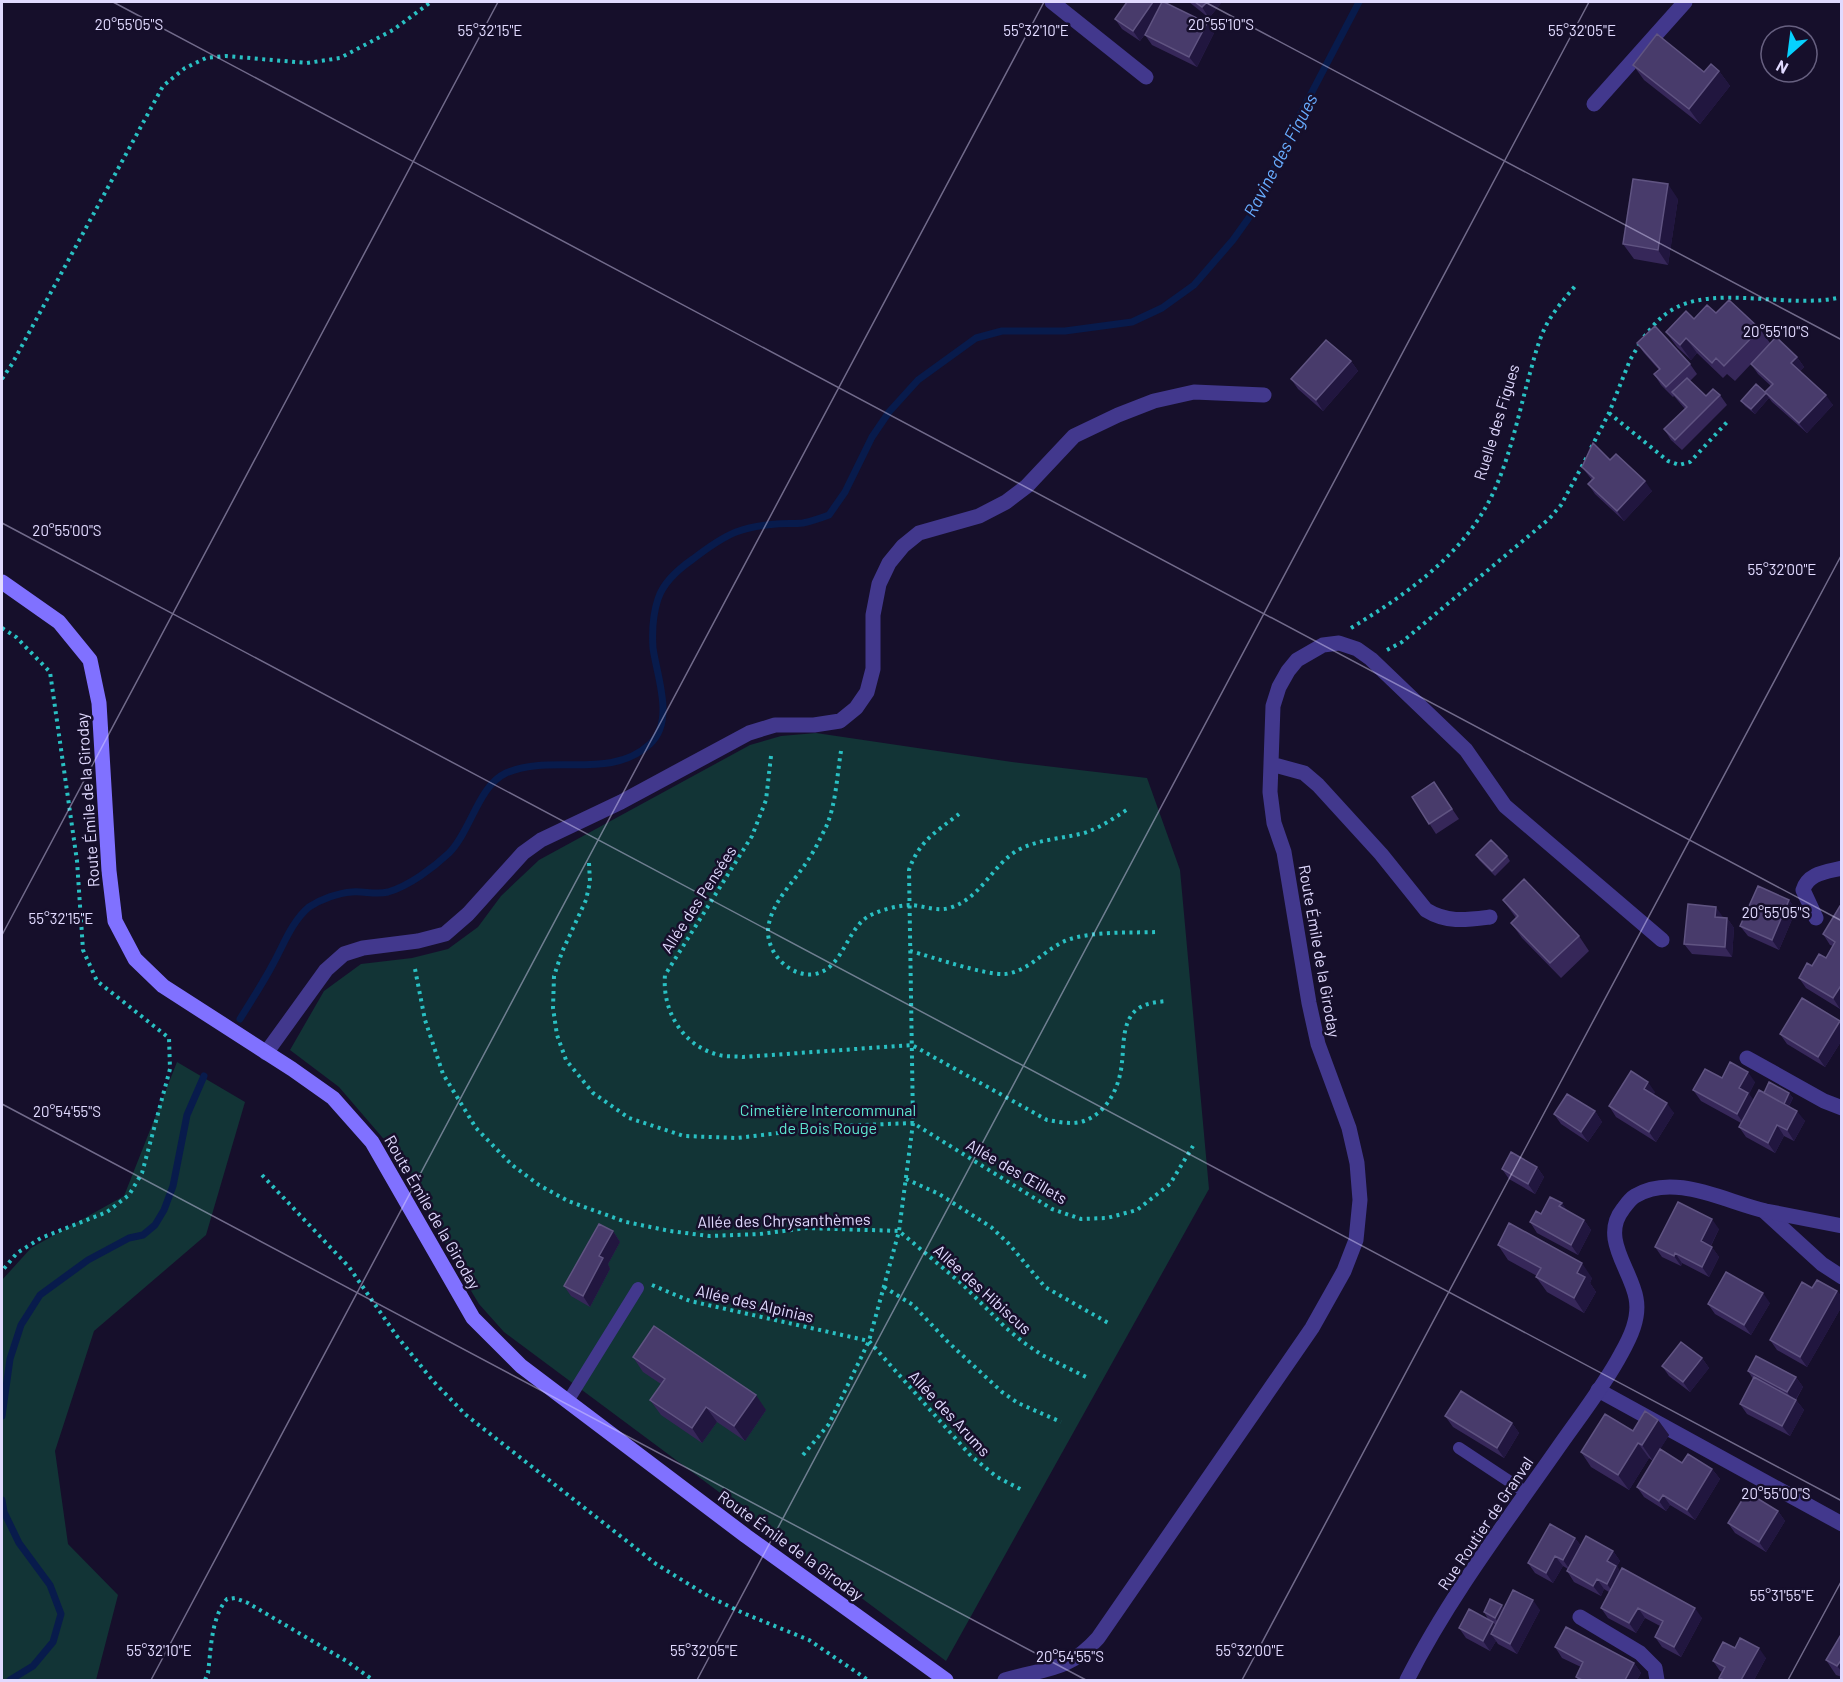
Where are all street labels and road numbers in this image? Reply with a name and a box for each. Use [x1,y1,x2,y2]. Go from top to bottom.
street label: Ruelle des Figues [1469,362,1523,482]
street label: Route Émile de la Giroday [71,712,103,888]
street label: Allée des Pensées [656,842,740,956]
street label: Route Émile de la Giroday [1295,863,1345,1039]
street label: Route Émile de la Giroday [381,1132,485,1293]
street label: Allée des Œillets [963,1134,1071,1208]
street label: Allée des Chrysanthèmes [697,1209,871,1231]
street label: Allée des Hibiscus [930,1240,1036,1338]
street label: Allée des Alpinias [694,1280,816,1326]
street label: Allée des Arums [905,1366,995,1460]
street label: Rue Routier de Granval [1433,1453,1537,1593]
street label: Route Émile de la Giroday [715,1486,868,1604]

